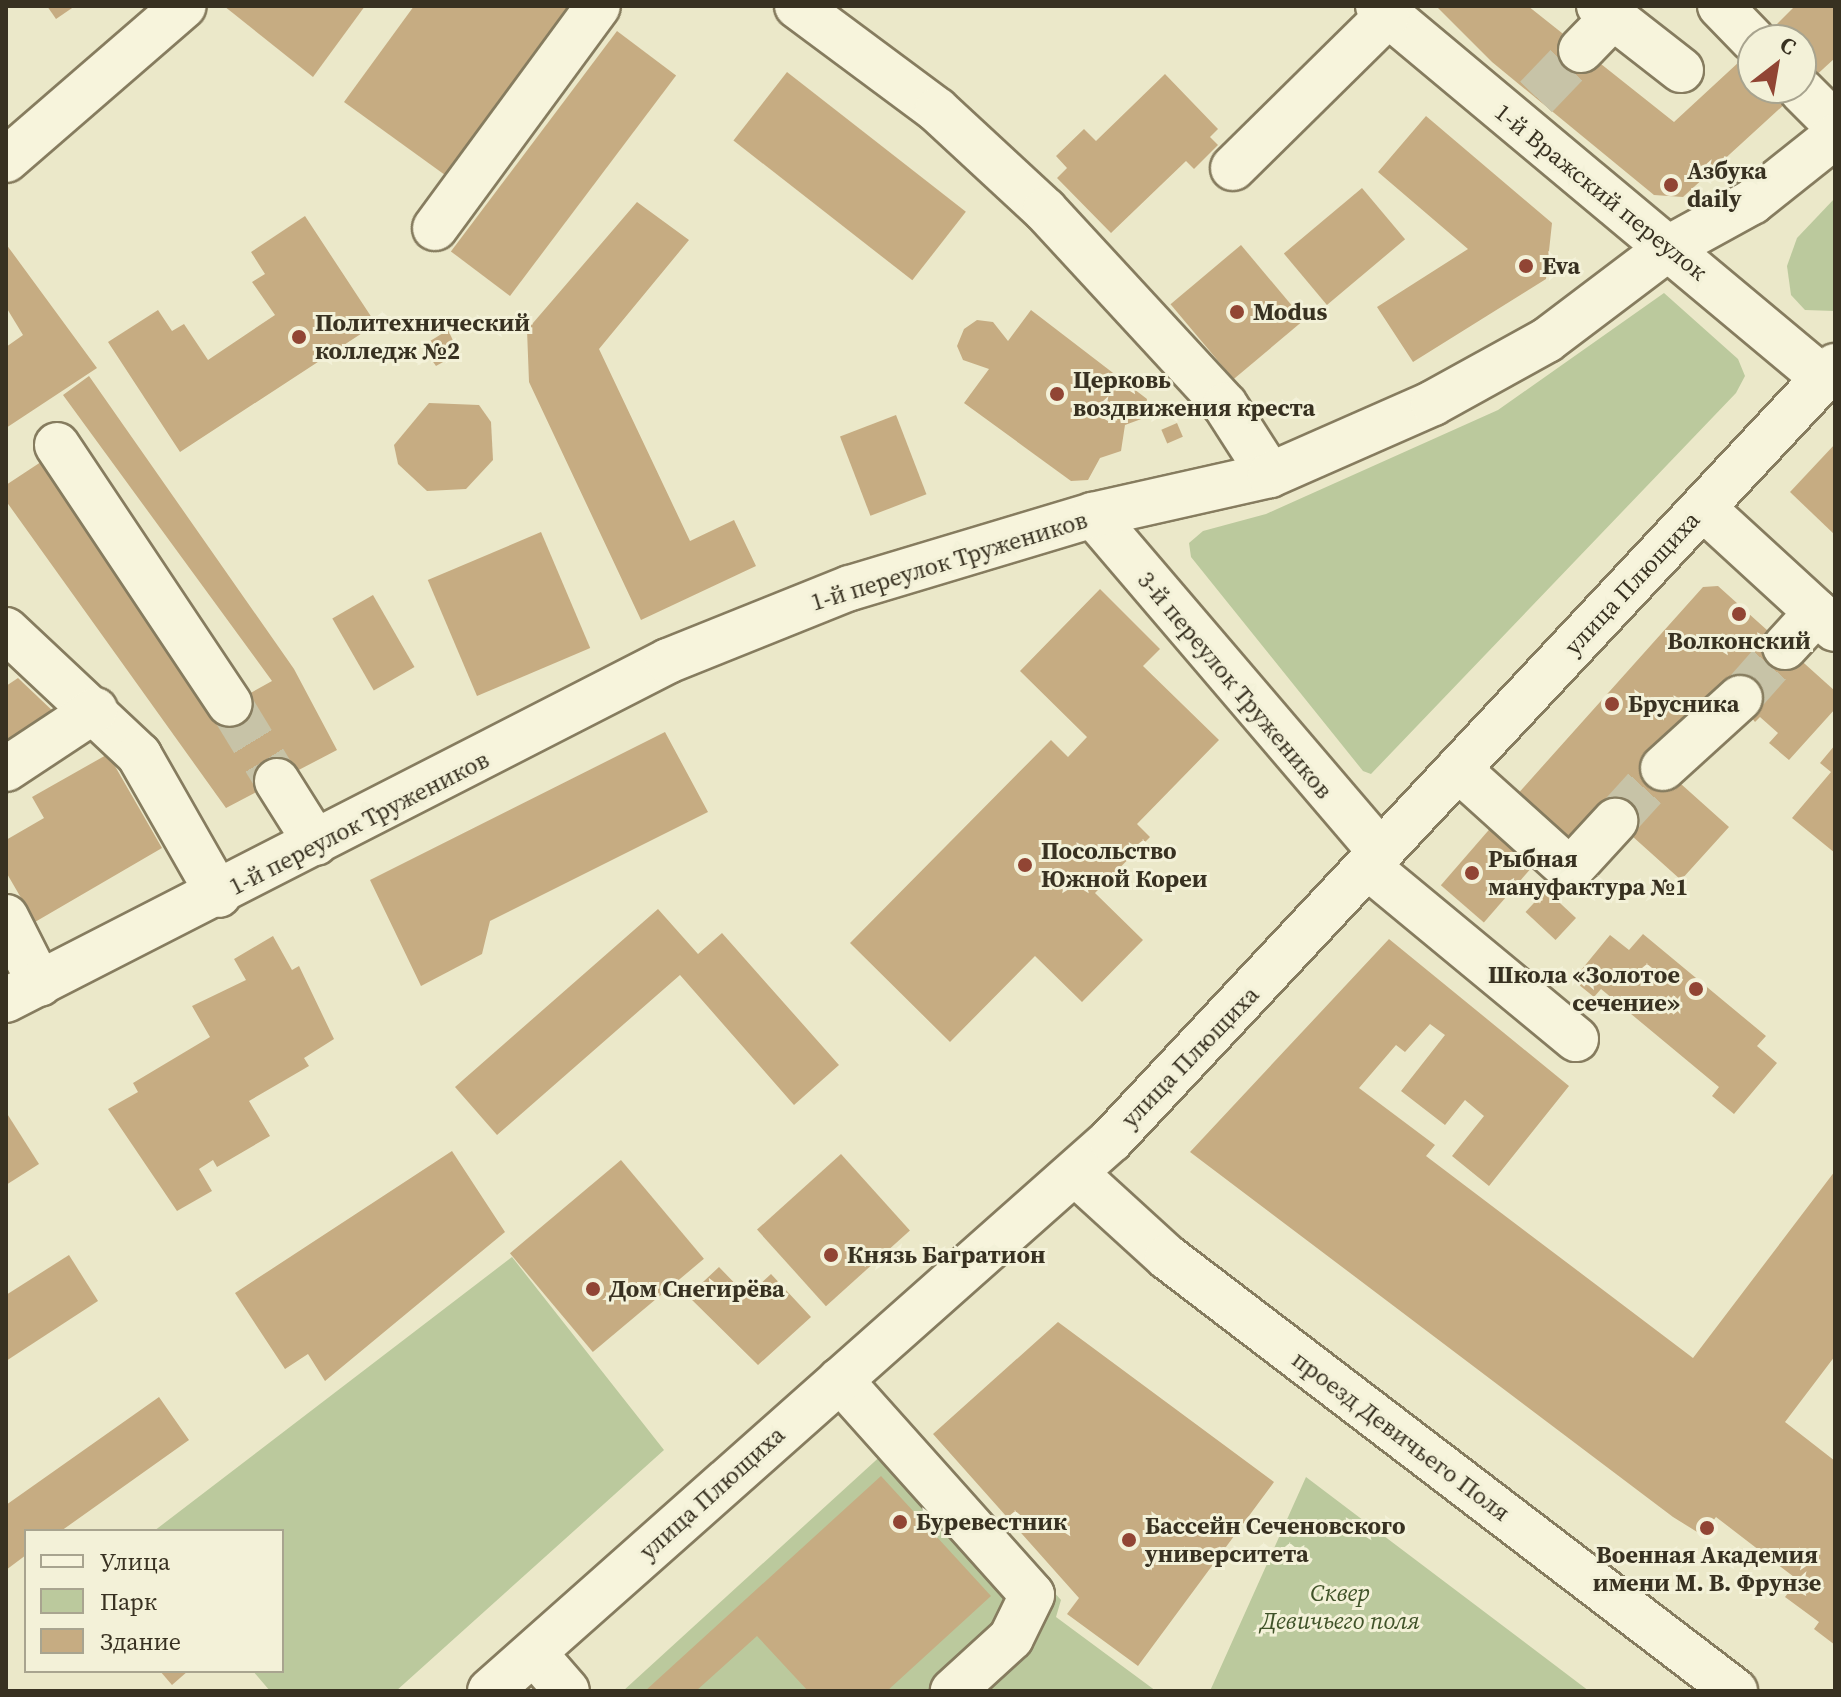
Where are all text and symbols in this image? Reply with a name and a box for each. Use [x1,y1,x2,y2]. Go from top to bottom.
north arrow [1737,24,1817,104]
text: С [1775,29,1802,62]
street label: 1-й Вражский переулок [1489,97,1713,287]
place label: Азбука daily [1687,157,1767,213]
marker: Азбука daily [1662,176,1680,194]
place label: Eva [1542,252,1580,280]
marker: Eva [1517,257,1535,275]
place label: Modus [1253,298,1327,326]
marker: Modus [1228,303,1246,321]
place label: Политехнический колледж №2 [315,309,530,365]
marker: Политехнический колледж №2 [290,328,308,346]
place label: Церковь воздвижения креста [1073,366,1315,422]
marker: Церковь воздвижения креста [1048,385,1066,403]
street label: 1-й переулок Тружеников [807,505,1091,617]
street label: улица Плющиха [1558,505,1706,661]
street label: 3-й переулок Тружеников [1131,565,1339,805]
marker: Волконский [1730,605,1748,623]
place label: Волконский [1667,627,1811,655]
place label: Брусника [1628,690,1740,718]
marker: Брусника [1603,695,1621,713]
street label: 1-й переулок Тружеников [224,745,494,901]
place label: Посольство Южной Кореи [1041,837,1208,893]
place label: Рыбная мануфактура №1 [1488,845,1688,901]
marker: Посольство Южной Кореи [1016,856,1034,874]
marker: Рыбная мануфактура №1 [1463,864,1481,882]
place label: Школа «Золотое сечение» [1488,961,1680,1017]
street label: улица Плющиха [1115,980,1265,1134]
marker: Школа «Золотое сечение» [1687,980,1705,998]
place label: Князь Багратион [847,1241,1045,1269]
marker: Князь Багратион [822,1246,840,1264]
place label: Дом Снегирёва [609,1275,785,1303]
marker: Дом Снегирёва [584,1280,602,1298]
street label: проезд Девичьего Поля [1287,1345,1515,1527]
street label: улица Плющиха [633,1420,791,1566]
place label: Буревестник [916,1508,1067,1536]
place label: Бассейн Сеченовского университета [1145,1512,1406,1568]
marker: Буревестник [891,1513,909,1531]
marker: Военная Академия имени М. В. Фрунзе [1698,1519,1716,1537]
legend [24,1529,284,1673]
marker: Бассейн Сеченовского университета [1120,1531,1138,1549]
place label: Военная Академия имени М. В. Фрунзе [1593,1541,1821,1597]
text: Улица [100,1545,170,1578]
park label: Сквер Девичьего поля [1260,1579,1420,1635]
text: Парк [100,1585,157,1618]
text: Здание [100,1625,181,1658]

